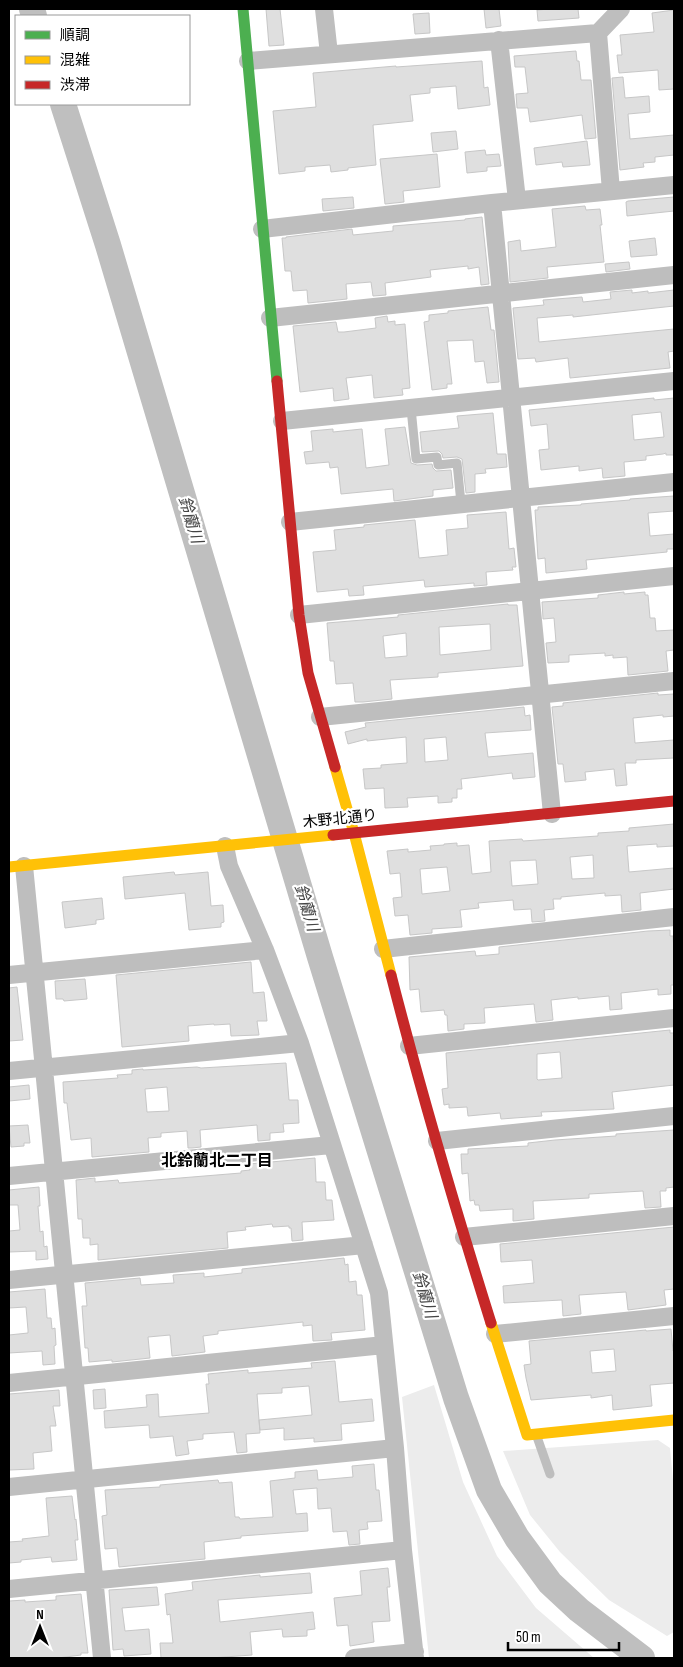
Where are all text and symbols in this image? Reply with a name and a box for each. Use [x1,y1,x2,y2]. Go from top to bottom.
legend [15,15,190,105]
text: 順調 [60,26,90,45]
text: 混雑 [60,51,90,70]
text: 渋滞 [60,76,90,95]
water label: 鈴蘭川 [174,494,207,548]
street label: 木野北通り [302,806,378,832]
water label: 鈴蘭川 [290,882,323,936]
district label: 北鈴蘭北二丁目 [161,1152,273,1171]
water label: 鈴蘭川 [408,1269,441,1323]
north arrow [15,1602,65,1652]
text: N [36,1606,44,1623]
scale bar [508,1620,619,1652]
text: 50 m [516,1628,541,1647]

